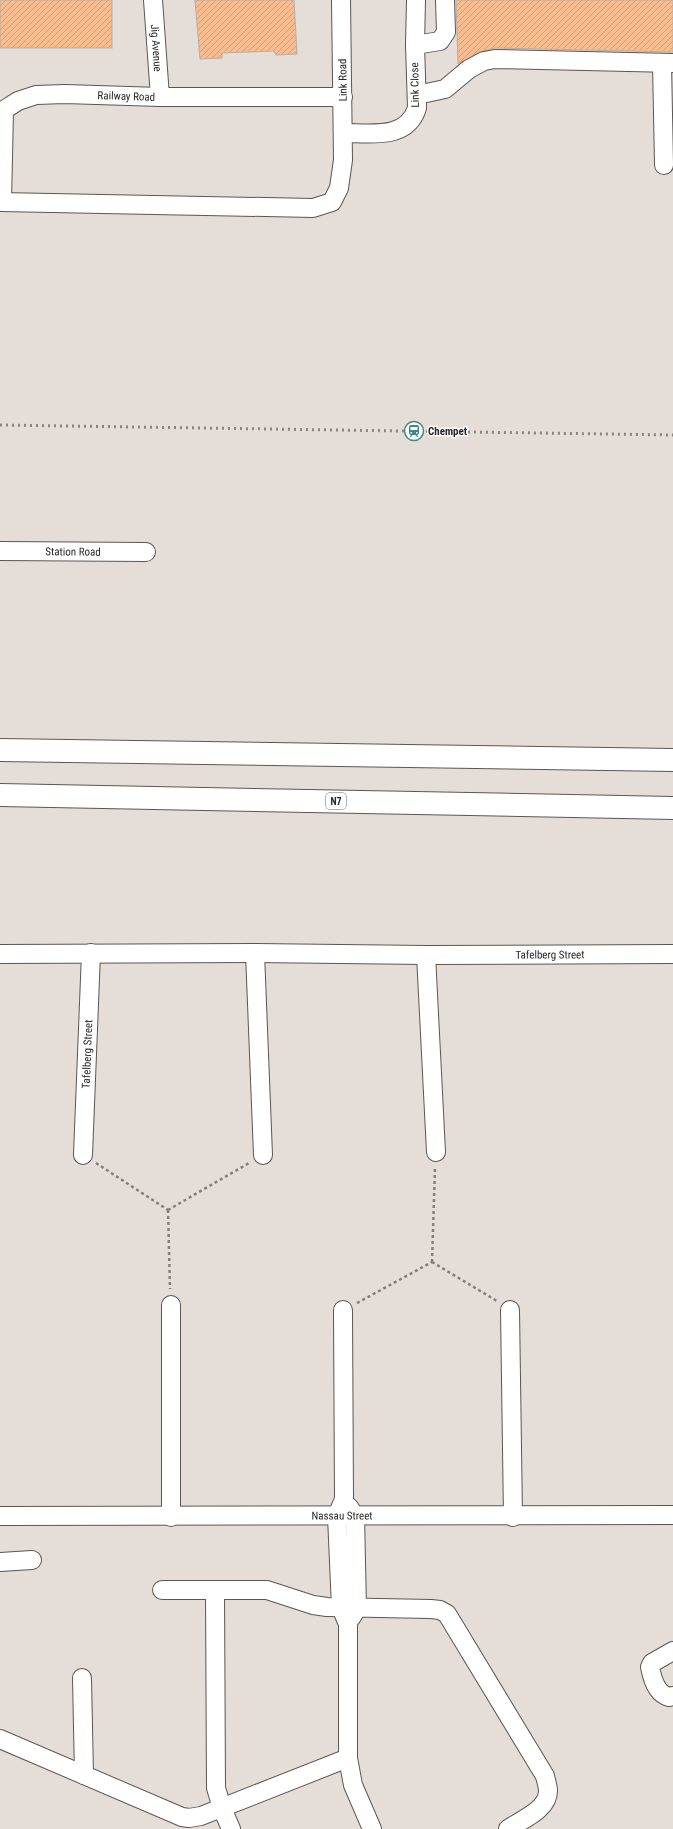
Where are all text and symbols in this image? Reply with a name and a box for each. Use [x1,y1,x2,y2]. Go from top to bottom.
street label: Jig Avenue [148,24,165,72]
street label: Link Road [336,59,350,101]
street label: Link Close [408,62,422,108]
street label: Railway Road [97,89,155,103]
station icon: Chempet [403,420,425,442]
place label: Chempet [428,425,468,438]
street label: Station Road [45,545,101,558]
road number: N7 [326,793,346,809]
street label: Tafelberg Street [515,948,585,961]
street label: Tafelberg Street [79,1019,95,1089]
street label: Nassau Street [311,1509,373,1522]

